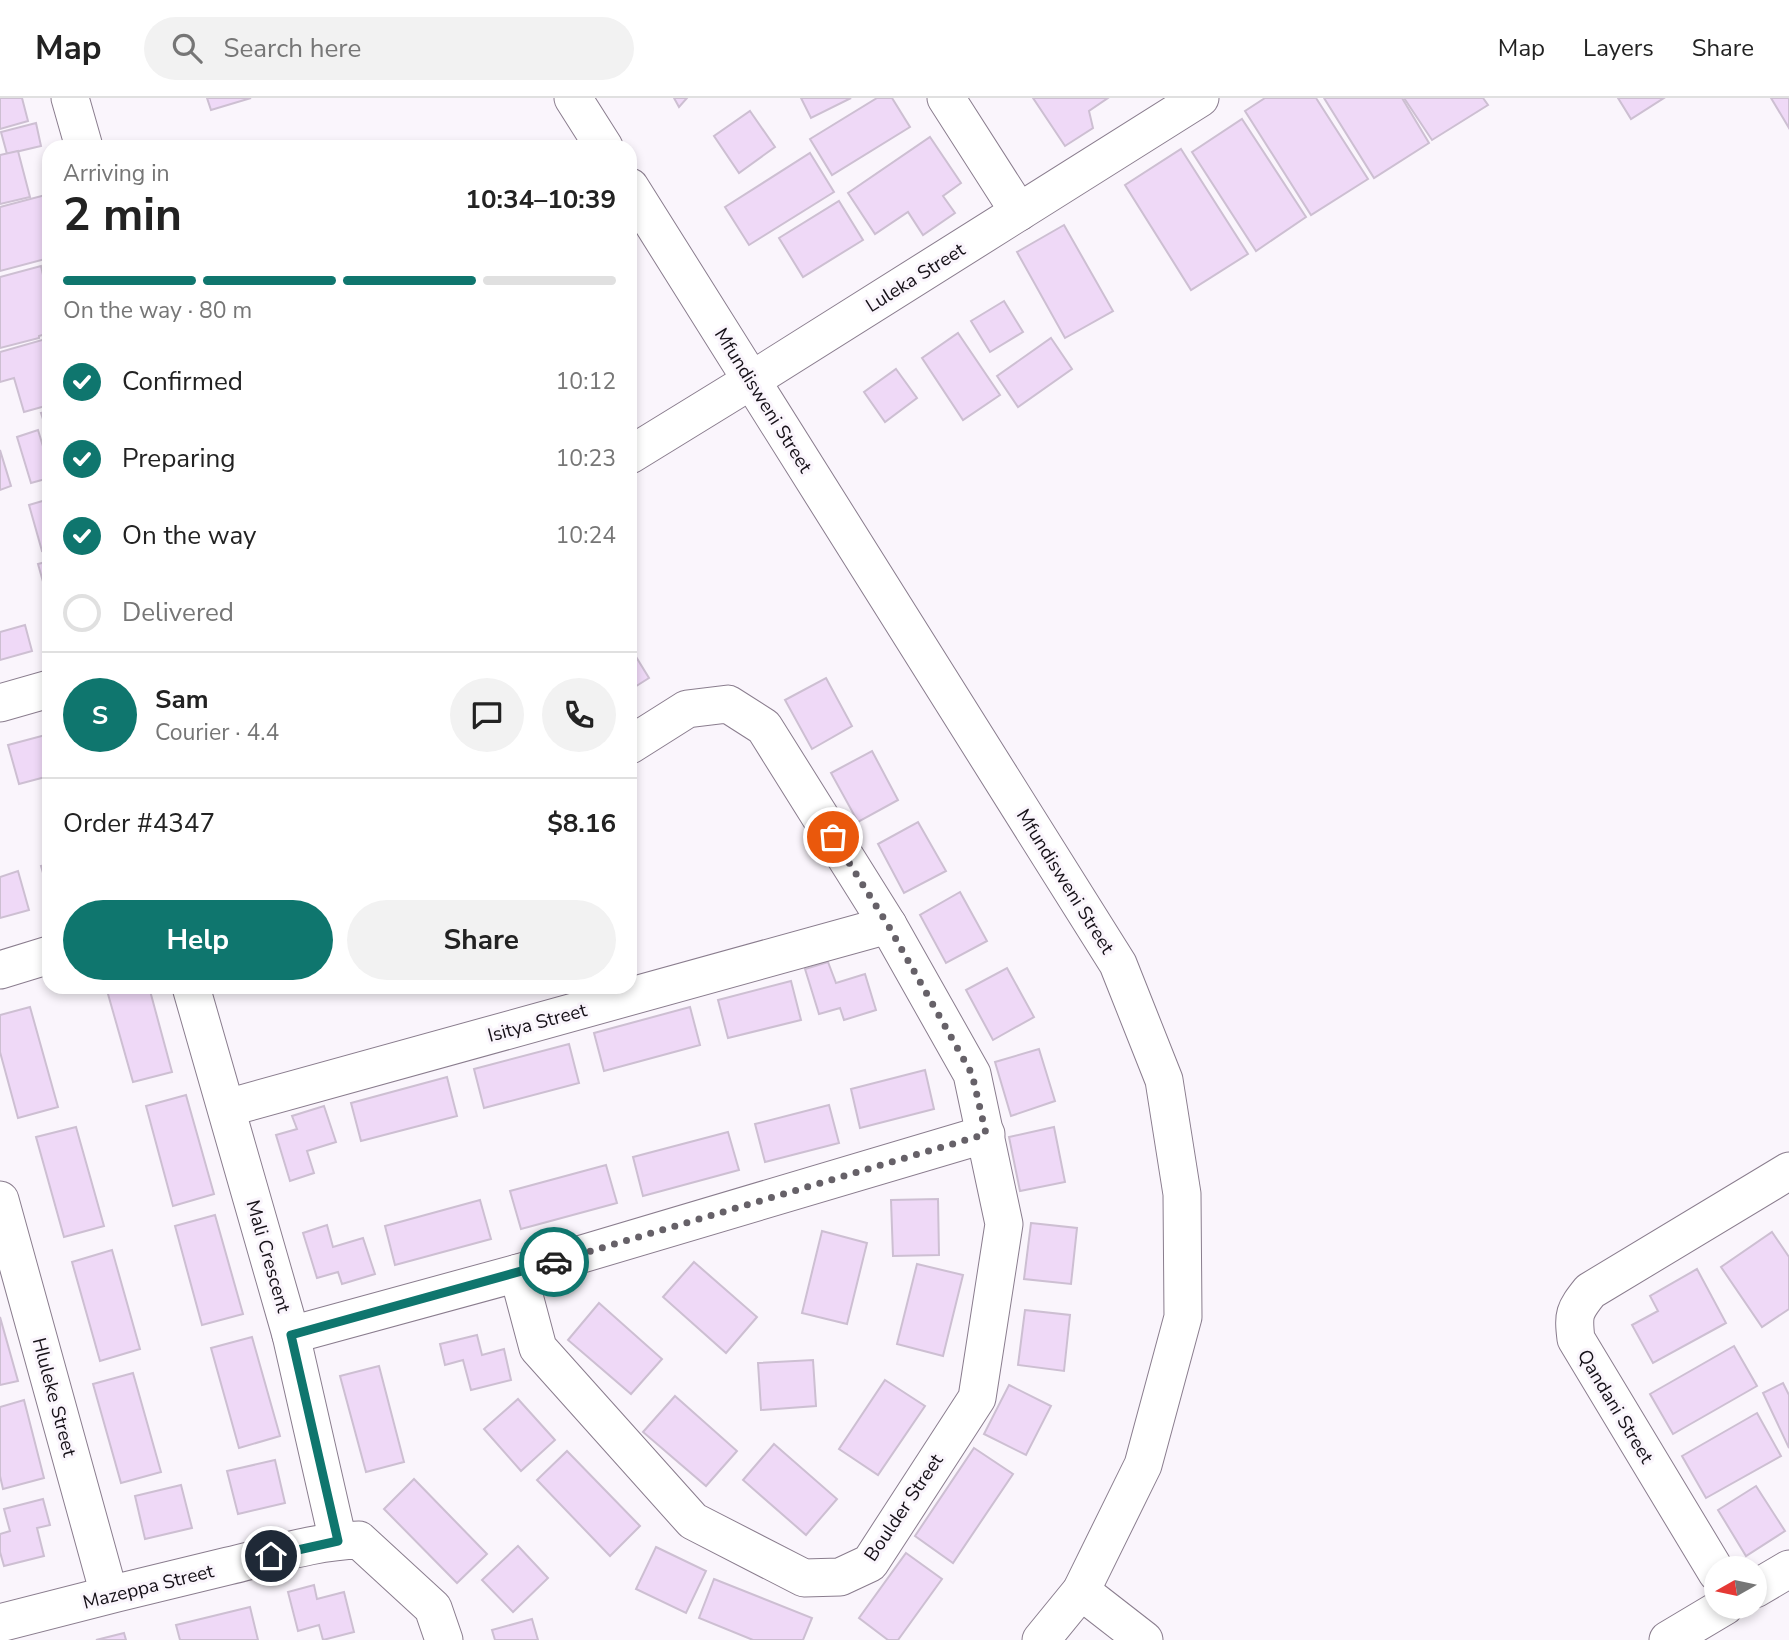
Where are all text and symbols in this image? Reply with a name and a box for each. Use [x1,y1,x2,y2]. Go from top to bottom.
search box [144,17,634,80]
text: Map [35,26,102,71]
icon: search [168,29,206,67]
text: Search here [224,31,361,66]
text: Map [1498,32,1545,64]
text: Layers [1583,32,1654,64]
text: Share [1692,32,1754,64]
text: Arriving in [63,158,170,189]
text: 10:34–10:39 [465,182,616,217]
text: 2 min [63,183,182,246]
street label: Luleka Street [861,237,970,319]
text: On the way · 80 m [63,295,252,326]
street label: Mfundisweni Street [708,323,818,478]
icon: check [63,363,101,401]
text: Confirmed [122,364,243,399]
text: 10:12 [556,366,616,397]
icon: check [63,440,101,478]
text: Preparing [122,441,235,476]
text: 10:23 [556,443,616,474]
icon: check [63,517,101,555]
text: On the way [122,518,256,553]
text: 10:24 [556,520,616,551]
text: Delivered [122,595,234,630]
button: chat [450,678,524,752]
button: phone [542,678,616,752]
text: Sam [155,682,208,717]
text: S [92,698,108,733]
text: Courier · 4.4 [155,717,279,748]
street label: Mfundisweni Street [1010,804,1120,959]
text: Order #4347 [63,806,215,841]
text: $8.16 [547,806,616,841]
pin [803,807,863,867]
icon: bag [814,818,852,856]
button: Help [63,900,333,980]
button: Share [347,900,616,980]
street label: Isitya Street [485,997,590,1049]
street label: Mali Crescent [240,1197,297,1316]
courier [519,1227,589,1297]
icon: car [535,1243,573,1281]
street label: Hluleke Street [26,1335,83,1460]
street label: Qandani Street [1571,1345,1660,1469]
street label: Boulder Street [858,1448,950,1566]
pin [241,1526,301,1586]
icon: home [252,1537,290,1575]
north arrow [1704,1556,1768,1619]
map controls [1704,1556,1767,1619]
street label: Mazeppa Street [80,1558,217,1616]

